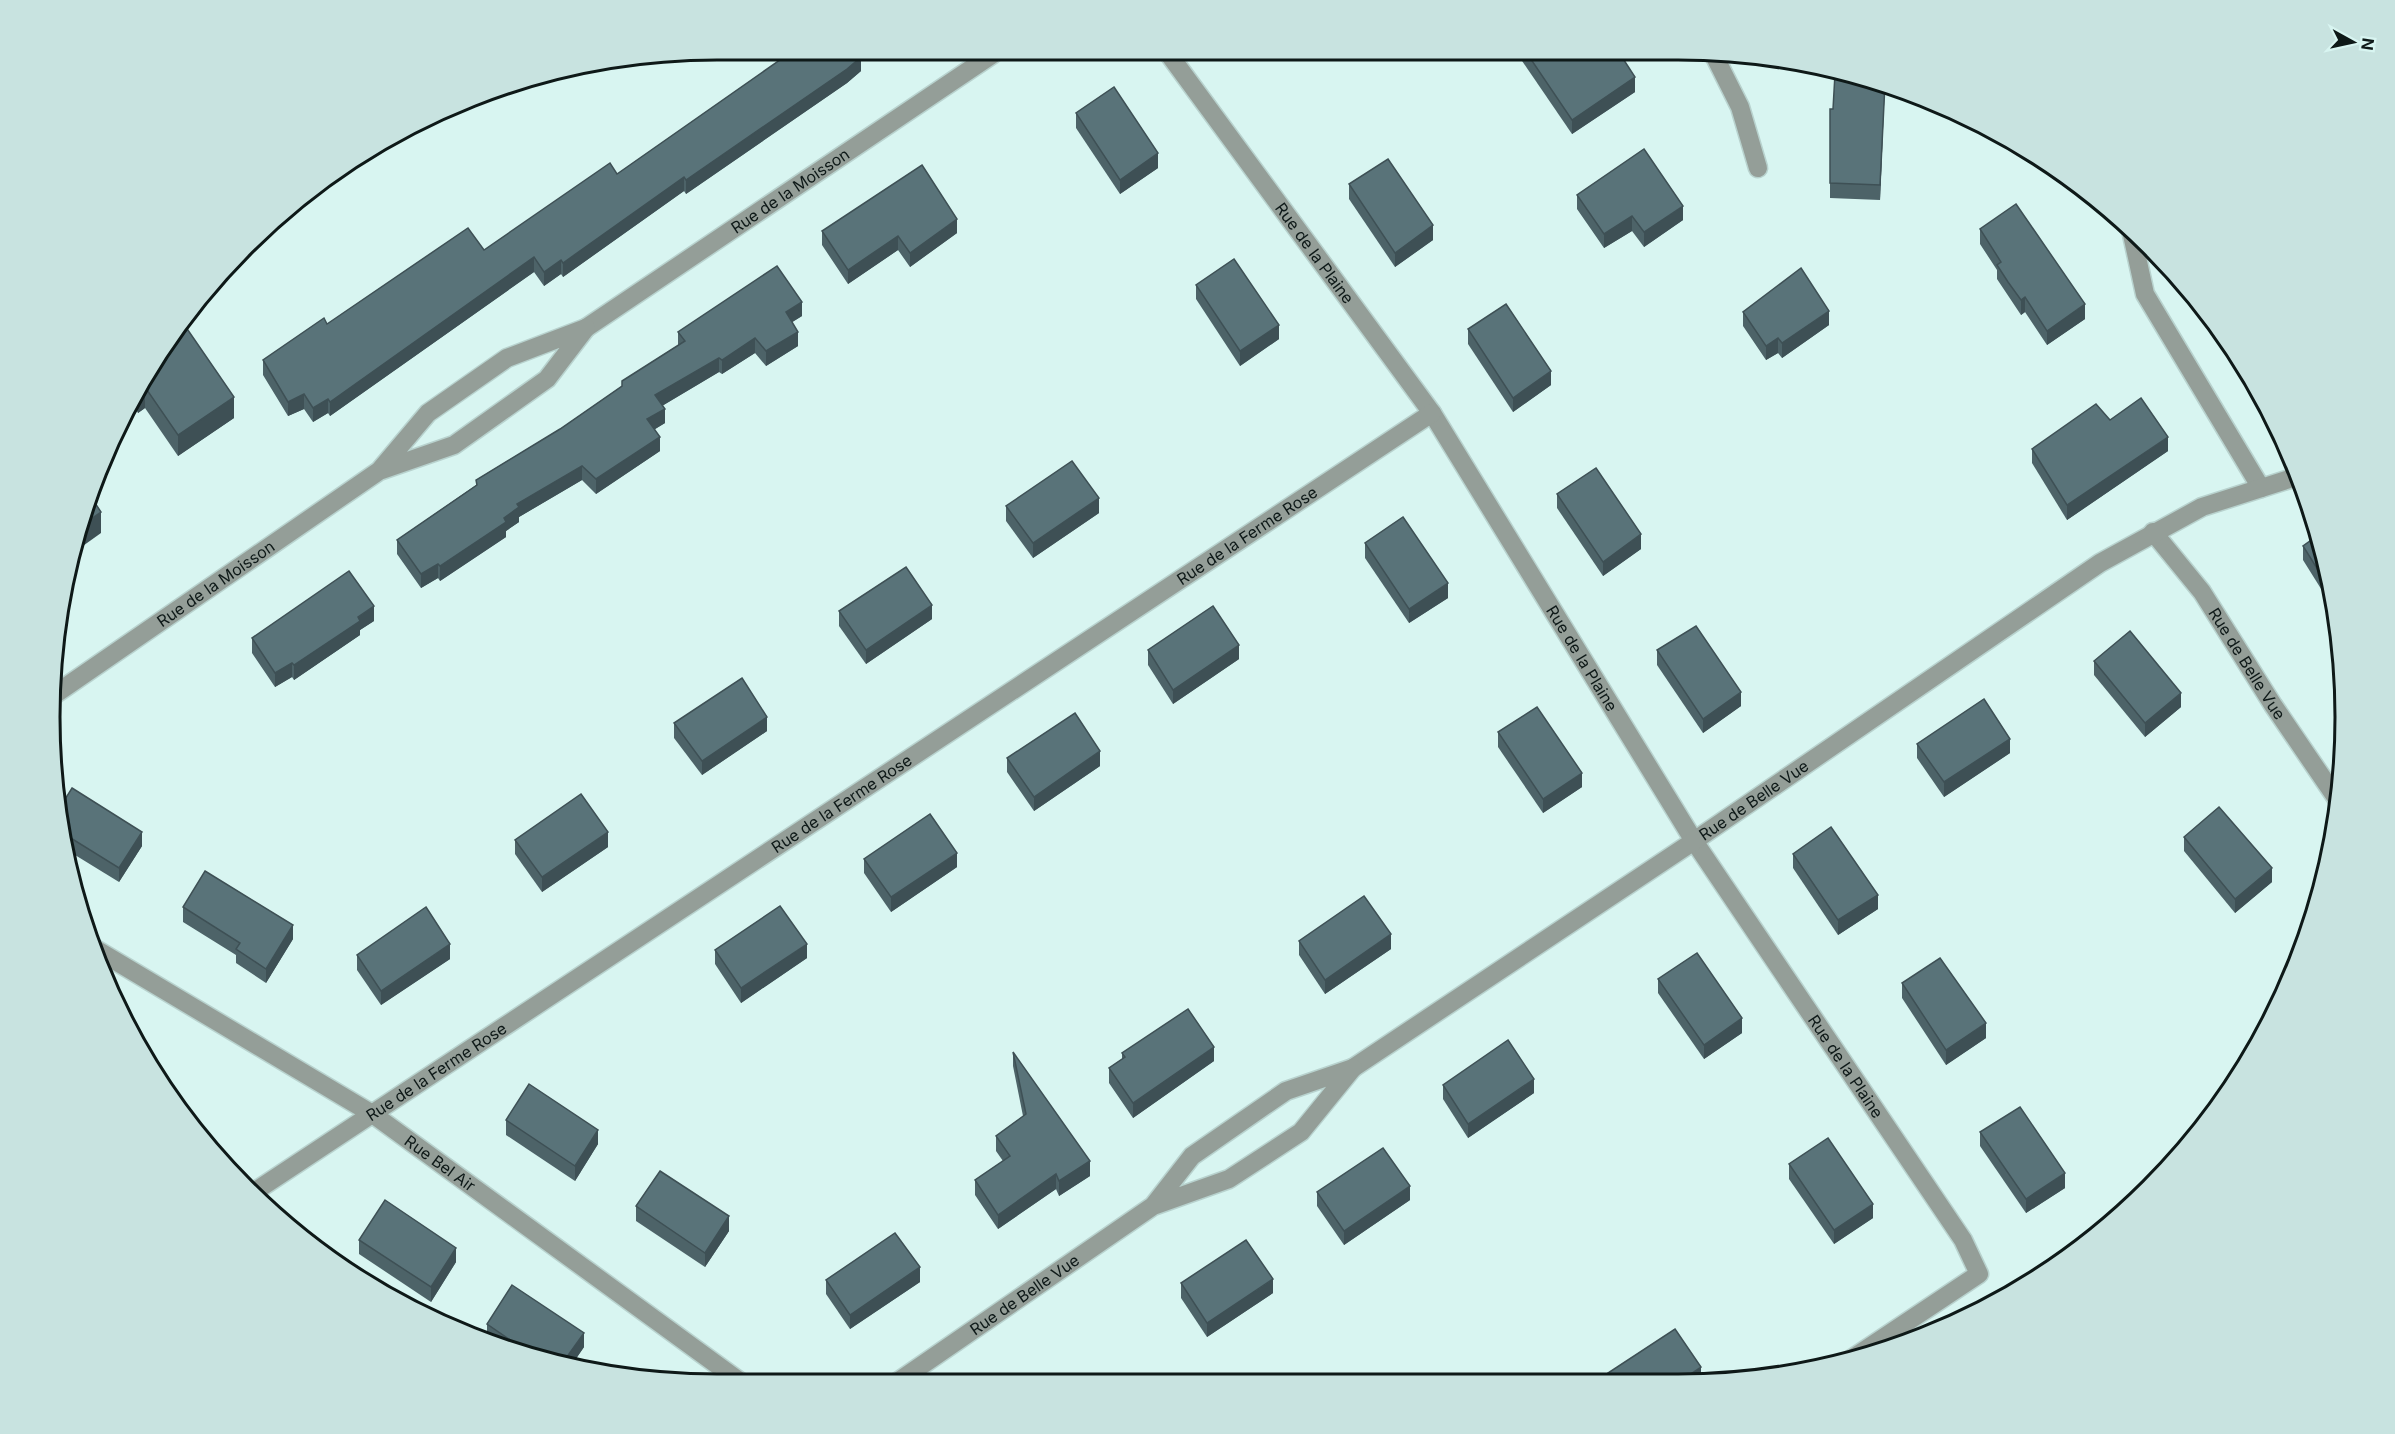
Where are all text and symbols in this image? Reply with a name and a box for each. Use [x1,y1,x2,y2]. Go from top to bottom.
north arrow [2323,12,2383,72]
text: N [2357,37,2379,52]
street label: Rue de la Moisson [727,144,853,238]
street label: Rue de la Plaine [1271,199,1358,307]
street label: Rue de la Ferme Rose [1173,482,1321,589]
street label: Rue de la Moisson [153,536,278,631]
street label: Rue de la Plaine [1542,602,1622,715]
street label: Rue de Belle Vue [2204,604,2290,723]
street label: Rue de la Ferme Rose [768,750,916,857]
street label: Rue de Belle Vue [1695,756,1812,845]
street label: Rue de la Plaine [1804,1011,1888,1122]
street label: Rue de la Ferme Rose [362,1018,510,1125]
street label: Rue Bel Air [401,1131,479,1196]
street label: Rue de Belle Vue [966,1250,1083,1339]

